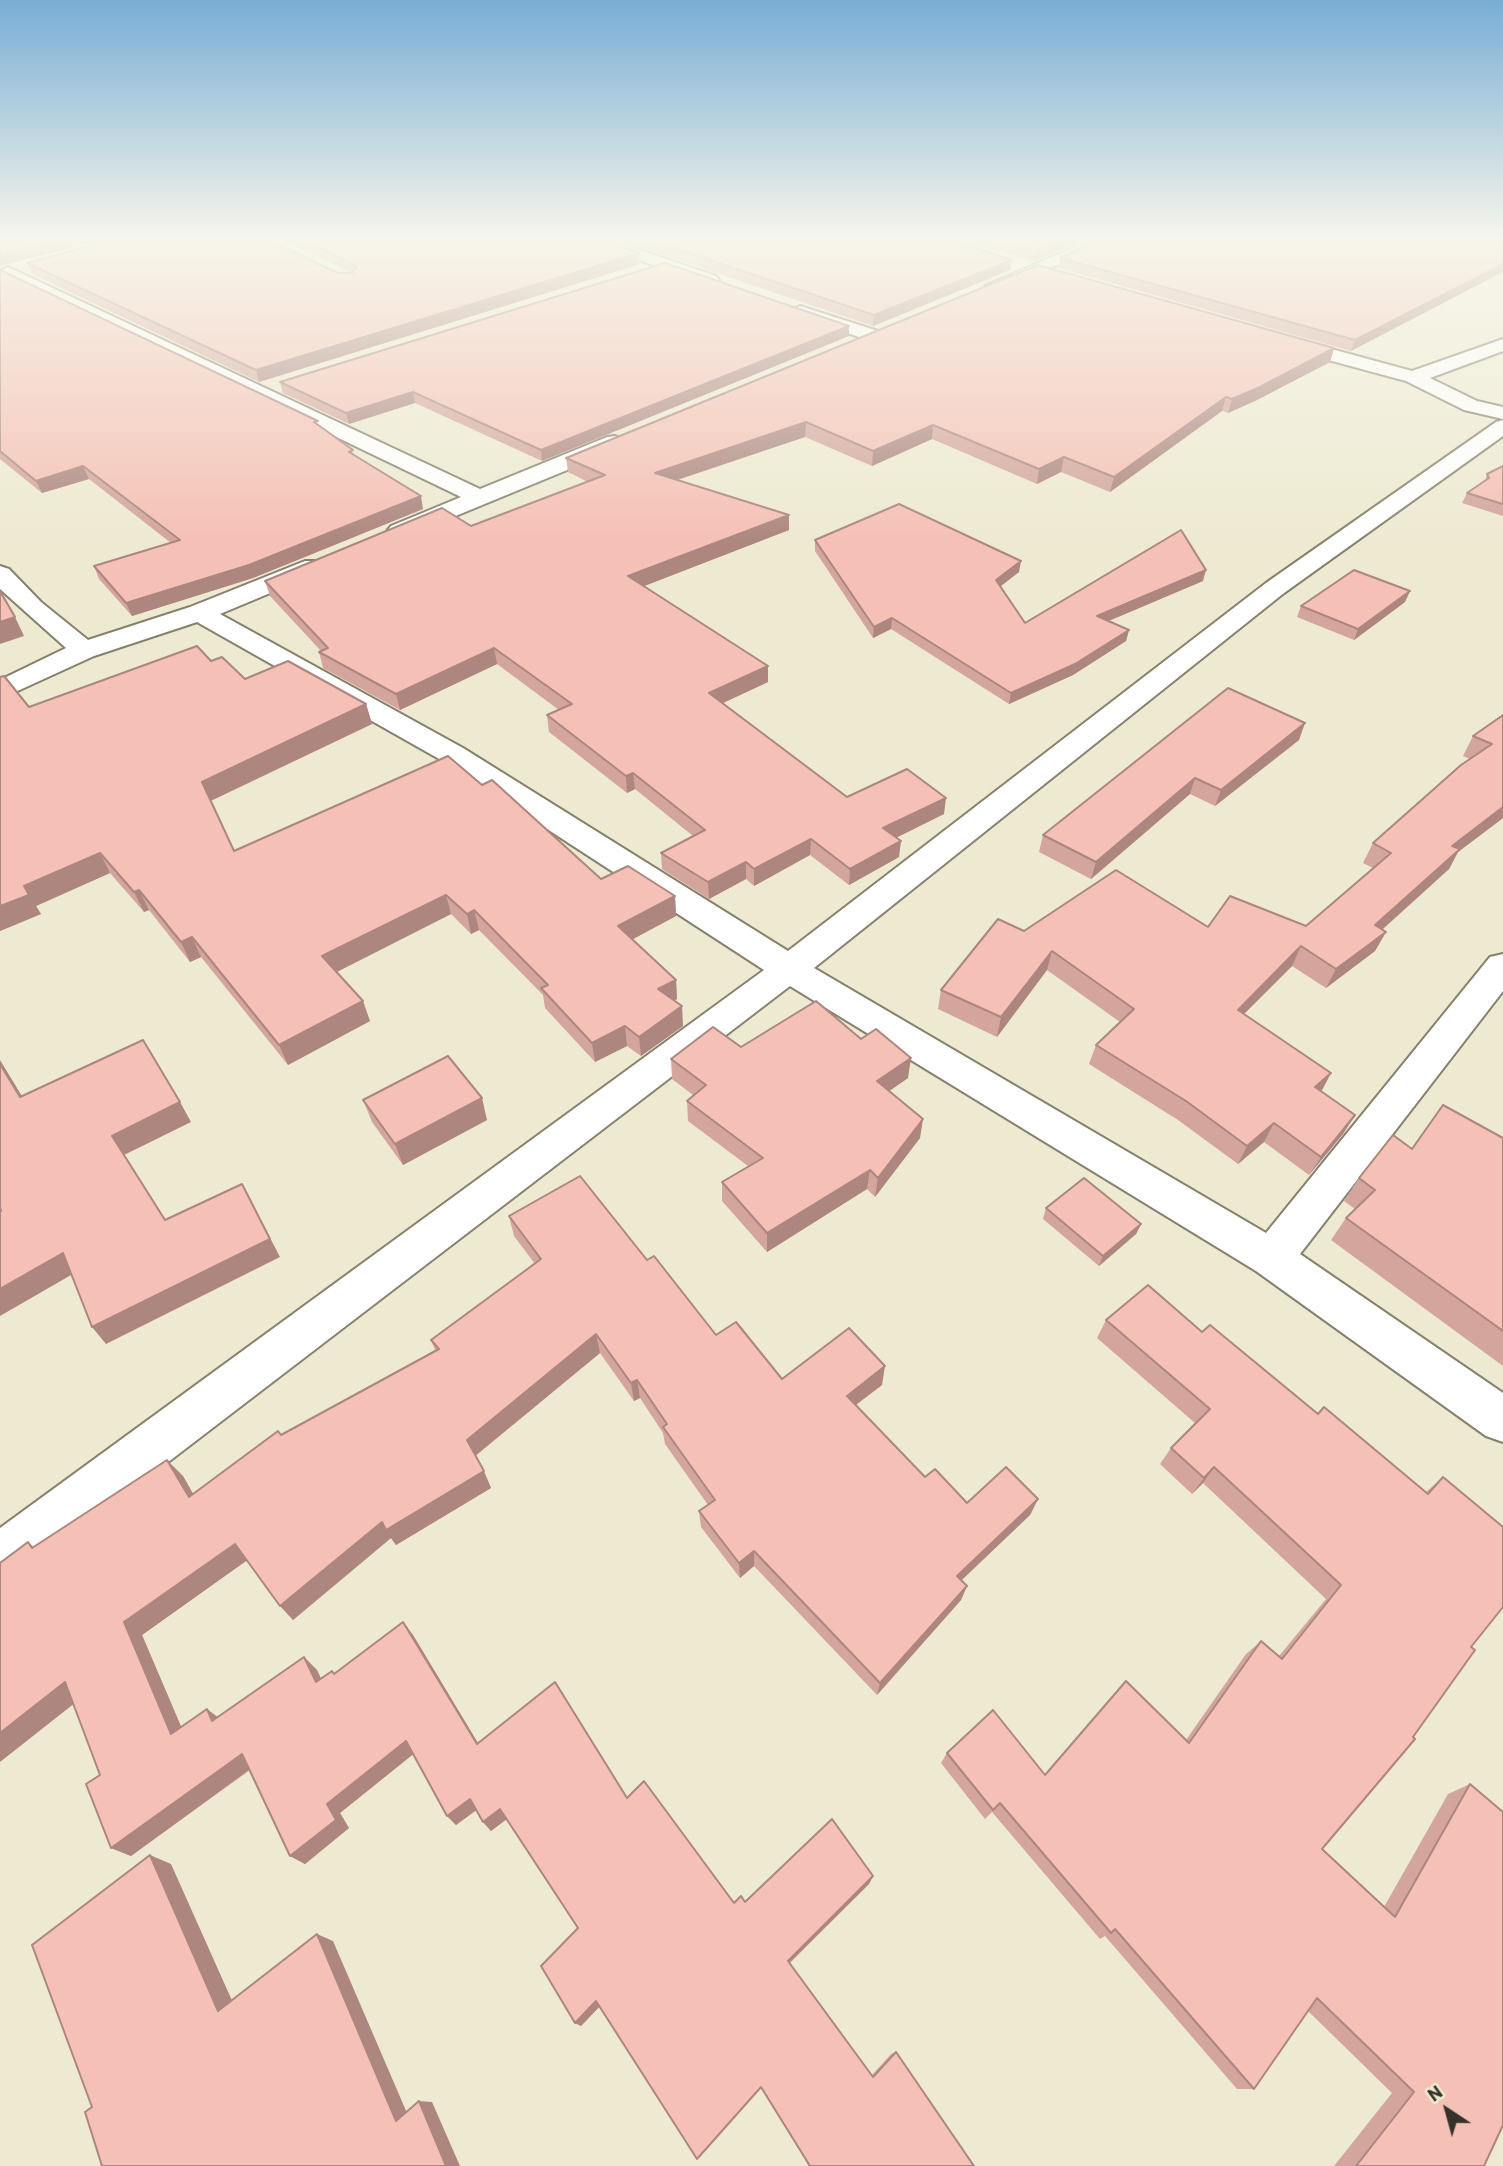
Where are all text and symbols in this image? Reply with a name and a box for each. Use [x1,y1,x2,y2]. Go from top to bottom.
north arrow [1412,2075,1482,2145]
text: N [1422,2080,1446,2106]

